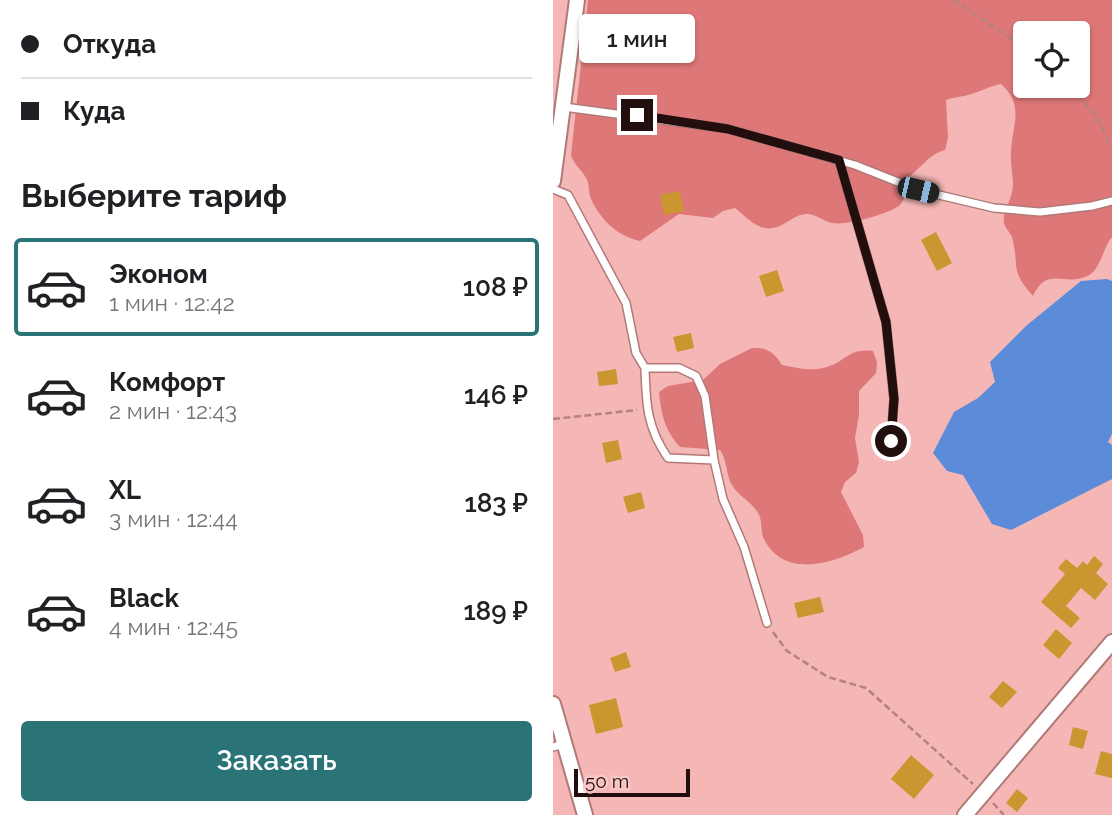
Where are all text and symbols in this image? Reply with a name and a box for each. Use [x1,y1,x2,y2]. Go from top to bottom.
callout: 1 мин [579,13,695,62]
map controls [1013,21,1090,98]
button: locate [1013,21,1090,98]
text: 1 мин [607,25,667,52]
text: Откуда [63,29,156,59]
text: Куда [63,96,126,126]
route end [621,99,653,131]
car [896,175,941,205]
text: Выберите тариф [21,177,287,214]
icon: car [25,256,88,319]
text: Эконом [109,259,208,289]
text: 108 ₽ [463,272,528,302]
text: 1 мин · 12:42 [109,289,235,316]
icon: car [25,364,88,427]
text: Комфорт [109,367,225,397]
text: 146 ₽ [464,380,528,410]
text: 2 мин · 12:43 [109,397,237,424]
route start [875,425,907,457]
icon: car [25,472,88,535]
text: XL [109,475,141,505]
text: 183 ₽ [464,488,528,518]
text: 3 мин · 12:44 [109,505,238,532]
icon: car [25,580,88,643]
text: Black [109,583,179,613]
text: 189 ₽ [463,596,528,626]
text: 4 мин · 12:45 [109,613,238,640]
button: Заказать [21,721,532,801]
scale bar [574,766,689,798]
text: 50 m [585,770,629,792]

